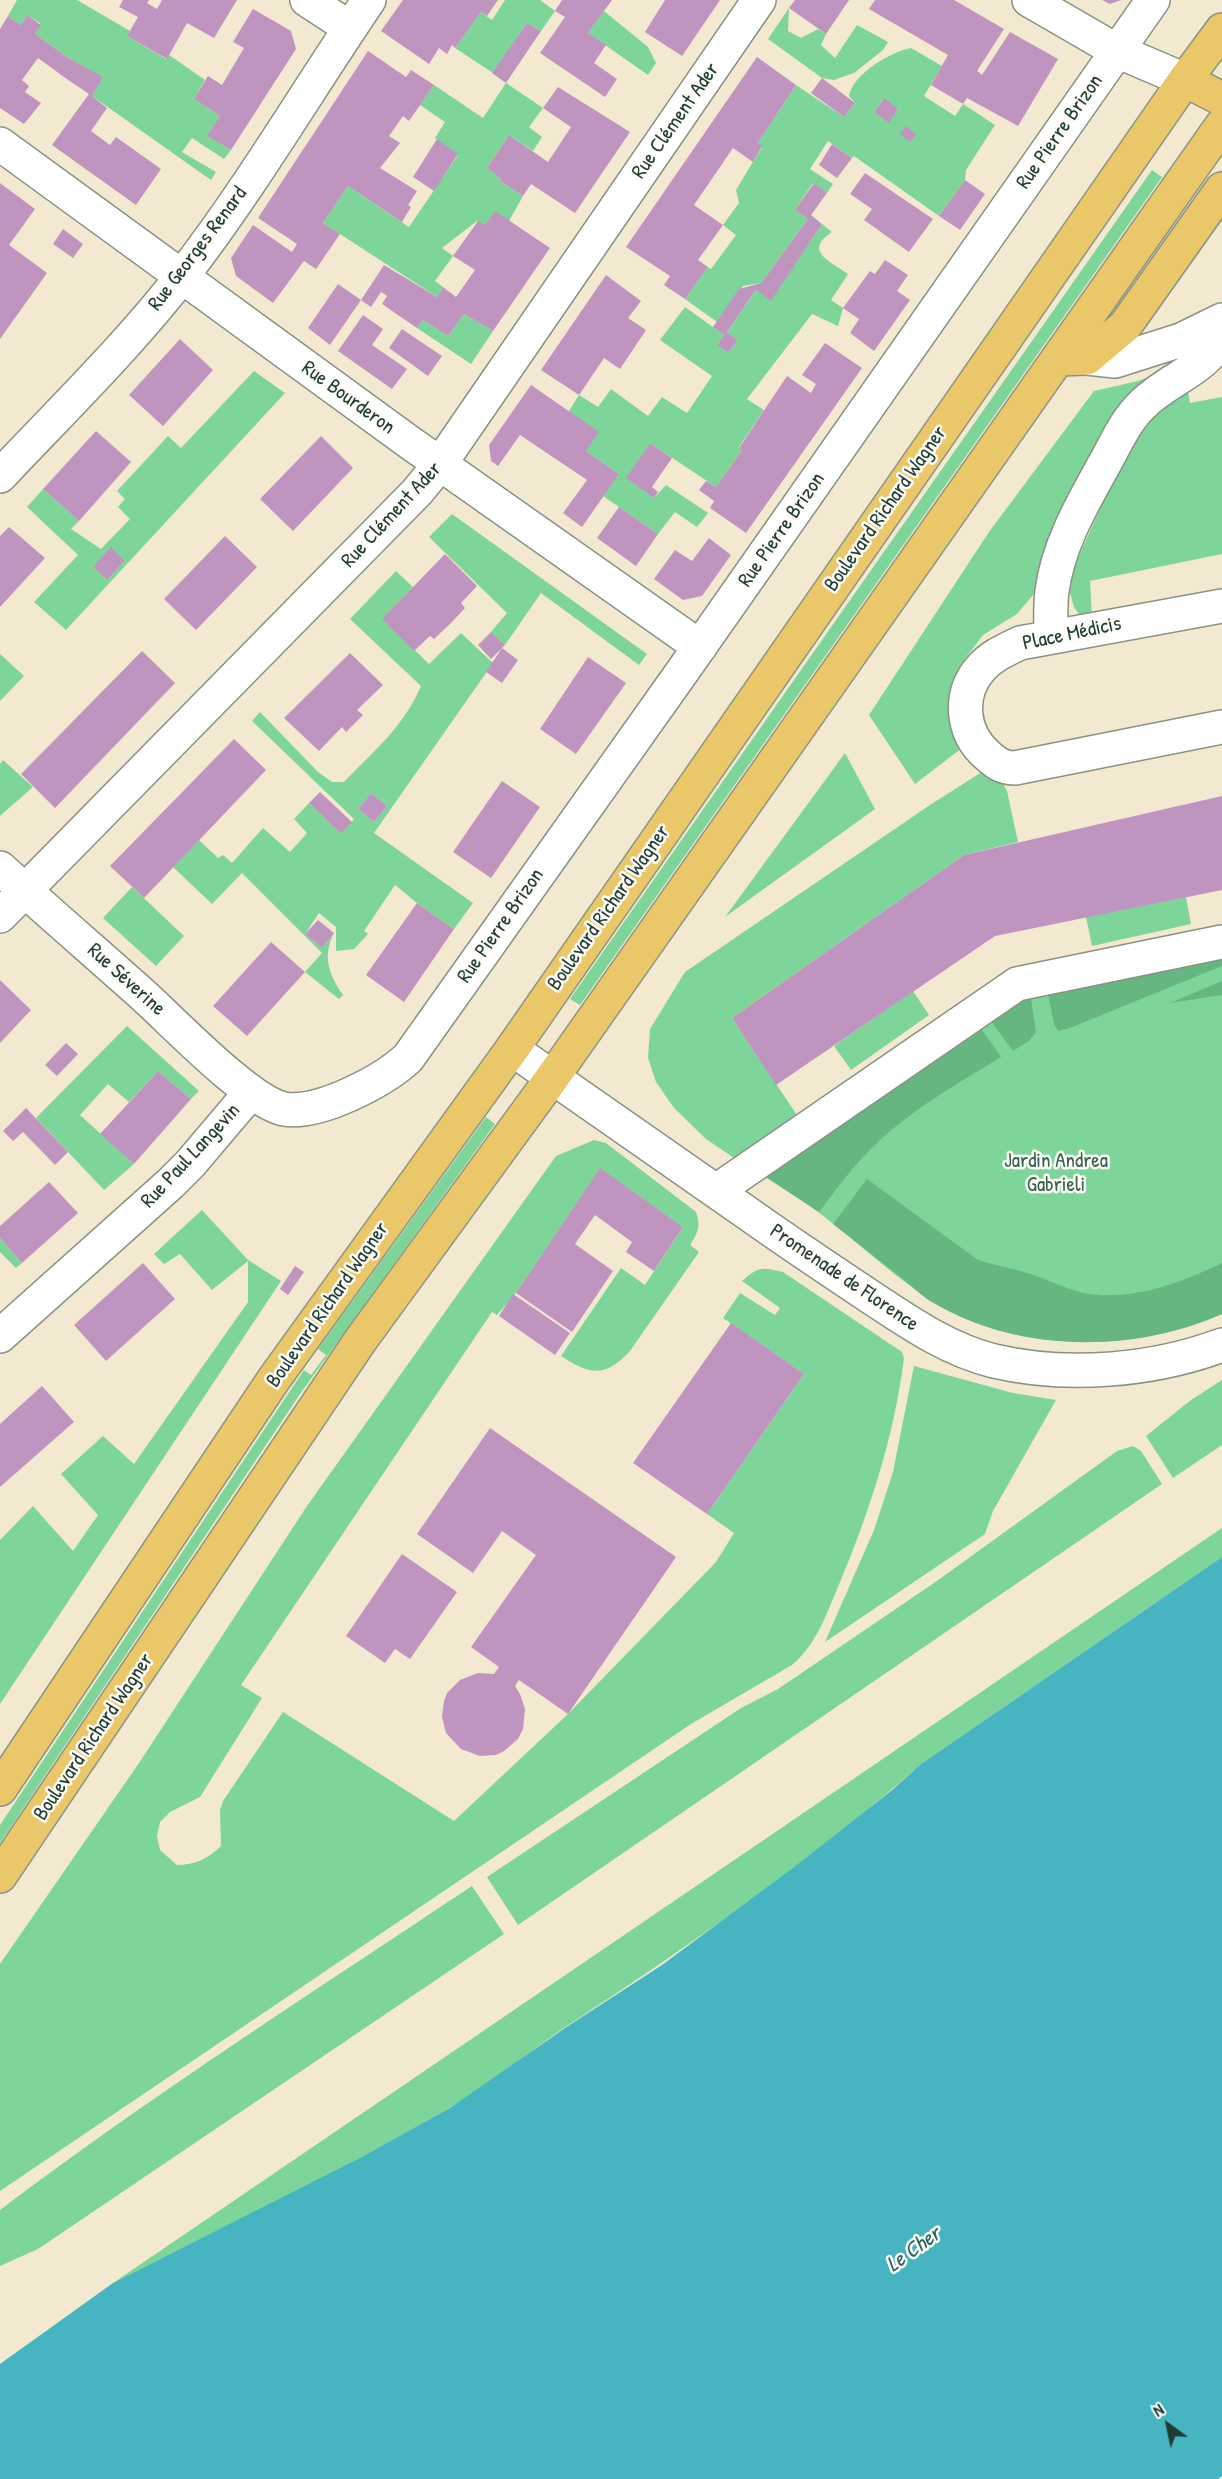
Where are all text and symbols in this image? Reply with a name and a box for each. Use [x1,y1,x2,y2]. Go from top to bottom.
street label: Rue Clément Ader [627,58,725,184]
street label: Rue Pierre Brizon [1011,70,1109,194]
street label: Rue Georges Renard [143,182,253,316]
street label: Rue Bourderon [296,356,400,440]
street label: Boulevard Richard Wagner [819,421,953,597]
street label: Rue Clément Ader [337,457,447,573]
street label: Rue Pierre Brizon [733,468,831,592]
street label: Place Médicis [1021,611,1123,657]
street label: Boulevard Richard Wagner [542,820,676,996]
street label: Rue Pierre Brizon [452,864,550,988]
street label: Rue Séverine [82,938,170,1022]
street label: Rue Paul Langevin [136,1098,246,1214]
park label: Jardin Andrea Gabrieli [1004,1148,1108,1198]
street label: Boulevard Richard Wagner [261,1217,395,1393]
street label: Promenade de Florence [765,1219,923,1337]
street label: Boulevard Richard Wagner [29,1649,159,1825]
water label: Le Cher [882,2222,946,2278]
north arrow [1138,2395,1198,2455]
text: N [1149,2398,1168,2421]

